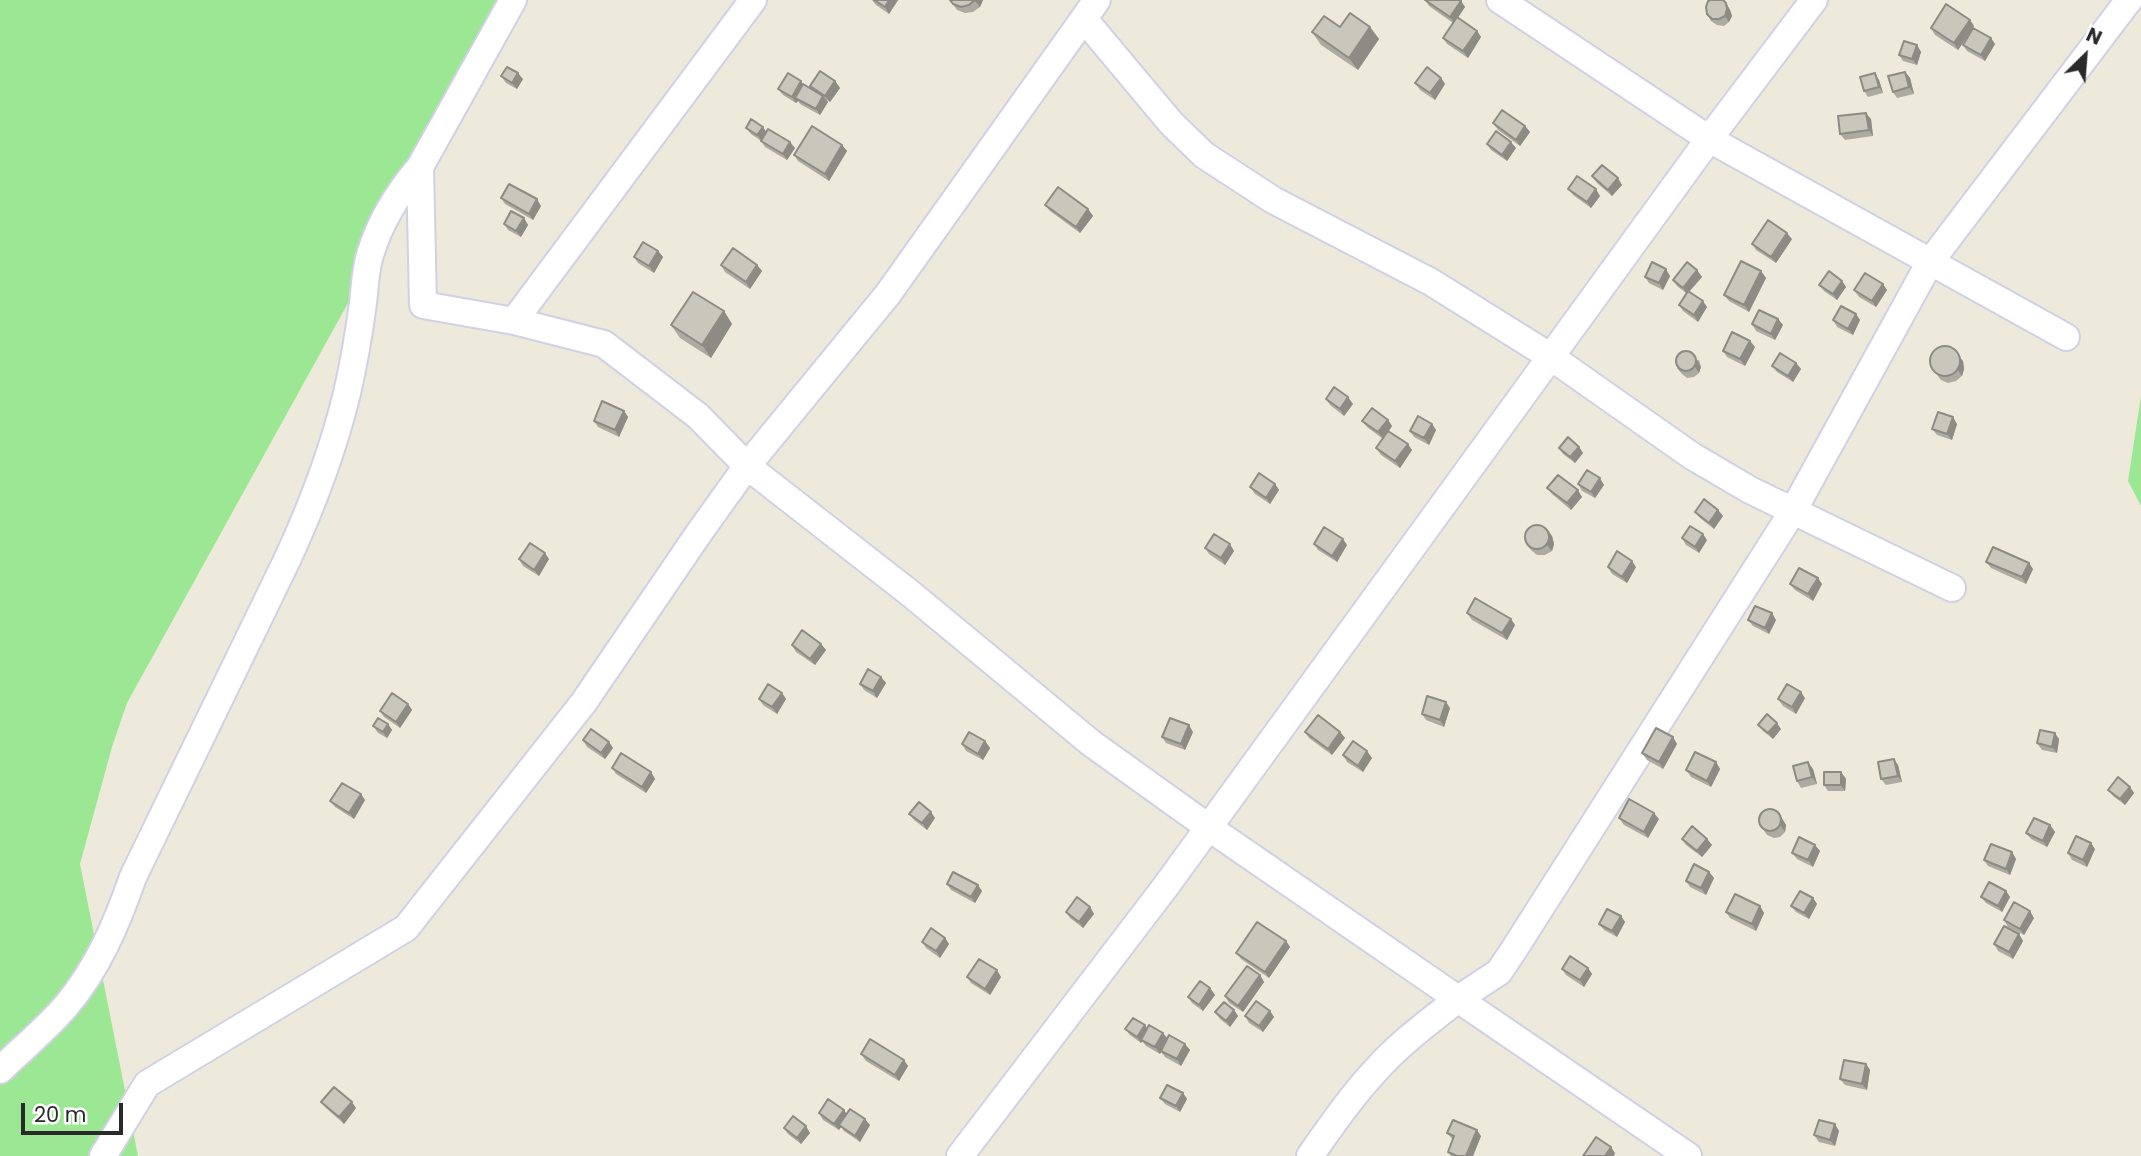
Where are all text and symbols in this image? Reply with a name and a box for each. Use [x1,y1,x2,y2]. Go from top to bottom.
north arrow [2050,21,2120,91]
text: N [2082,21,2106,52]
scale bar [24,1090,126,1134]
text: 20 m [34,1100,87,1129]

